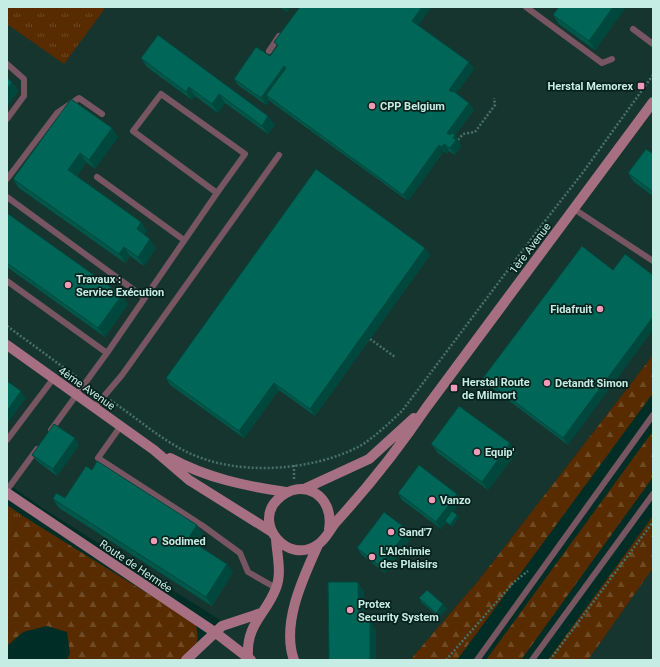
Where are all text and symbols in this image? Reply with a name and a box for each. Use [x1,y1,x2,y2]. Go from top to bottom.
place label: Herstal Memorex [548,80,633,93]
marker: Herstal Memorex [636,81,646,91]
place label: CPP Belgium [380,100,445,113]
marker: CPP Belgium [367,101,377,111]
street label: 1ère Avenue [507,220,554,276]
place label: Travaux : Service Exécution [76,273,164,299]
marker: Travaux : Service Exécution [63,280,73,290]
place label: Fidafruit [550,303,592,316]
marker: Fidafruit [595,304,605,314]
street label: 4ème Avenue [56,364,118,413]
place label: Herstal Route de Milmort [462,376,530,402]
place label: Detandt Simon [555,377,628,390]
marker: Detandt Simon [542,378,552,388]
marker: Herstal Route de Milmort [449,383,459,393]
place label: Equip' [485,446,514,459]
marker: Equip' [472,447,482,457]
place label: Vanzo [440,494,471,507]
marker: Vanzo [427,495,437,505]
place label: Sand'7 [399,526,432,539]
marker: Sand'7 [386,527,396,537]
place label: Sodimed [162,535,206,548]
marker: Sodimed [149,536,159,546]
street label: Route de Hermée [97,537,175,596]
place label: L'Alchimie des Plaisirs [380,545,438,571]
marker: L'Alchimie des Plaisirs [367,552,377,562]
place label: Protex Security System [358,598,439,624]
marker: Protex Security System [345,605,355,615]

